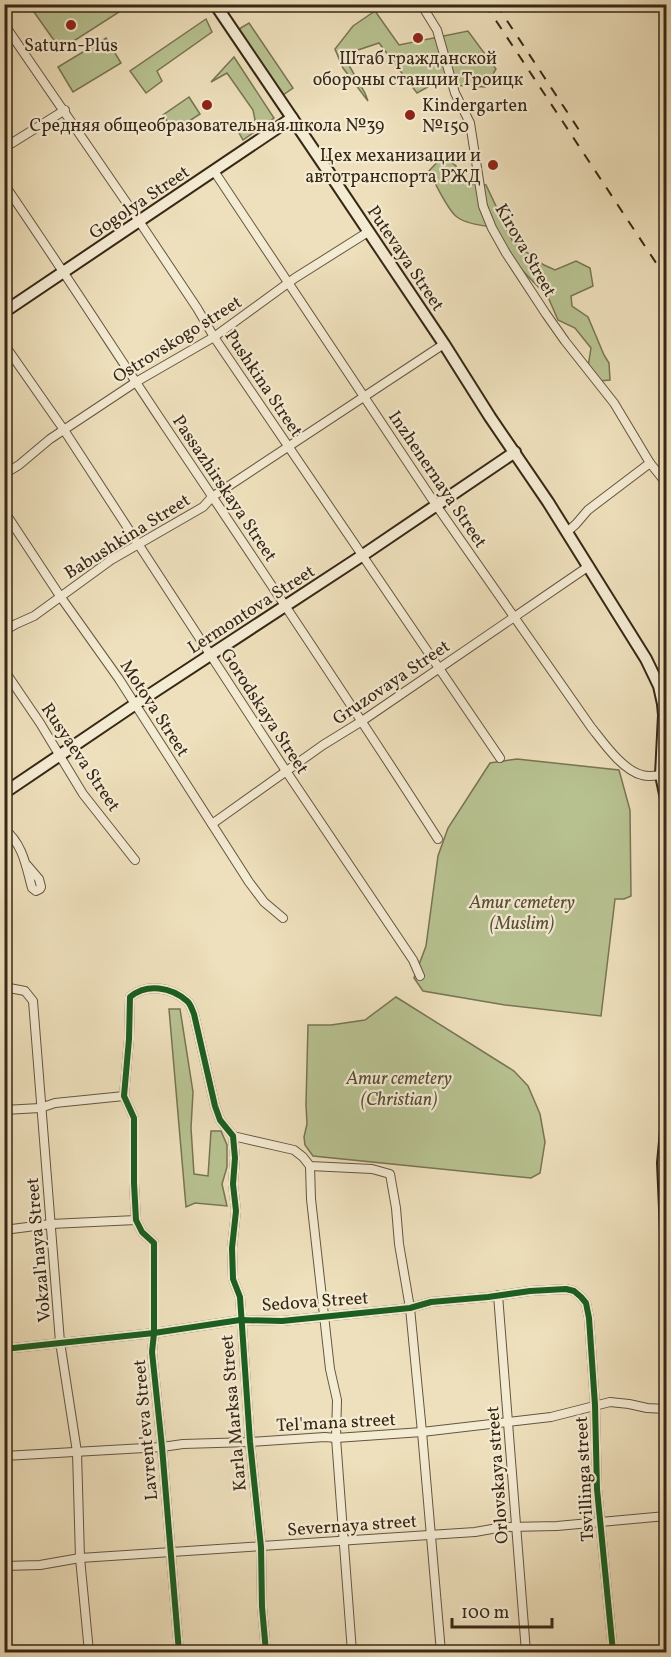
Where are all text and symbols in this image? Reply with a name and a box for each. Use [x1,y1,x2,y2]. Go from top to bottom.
marker: Saturn-Plus [64,18,78,32]
marker: Штаб гражданской обороны станции Троицк [411,31,425,45]
place label: Saturn-Plus [24,34,118,59]
place label: Штаб гражданской обороны станции Троицк [313,47,524,93]
place label: Kindergarten №150 [422,94,528,140]
marker: Средняя общеобразовательная школа №39 [200,98,214,112]
marker: Kindergarten №150 [403,108,417,122]
place label: Средняя общеобразовательная школа №39 [30,114,384,139]
place label: Цех механизации и автотранспорта РЖД [305,144,481,190]
marker: Цех механизации и автотранспорта РЖД [486,158,500,172]
street label: Gogolya Street [85,160,195,246]
street label: Kirova Street [488,200,561,302]
street label: Putevaya Street [360,201,449,317]
street label: Ostrovskogo street [109,291,247,390]
street label: Pushkina Street [218,325,308,443]
street label: Inzhenernaya Street [381,406,492,554]
street label: Passazhirskaya Street [165,411,282,567]
street label: Babushkina Street [60,488,196,586]
street label: Lermontova Street [183,560,320,661]
street label: Gruzovaya Street [328,635,455,732]
street label: Gorodskaya Street [214,644,314,780]
street label: Motova Street [113,656,194,762]
street label: Rusyaeva Street [34,699,125,817]
park label: Amur cemetery (Muslim) [468,891,575,937]
park label: Amur cemetery (Christian) [345,1067,452,1113]
street label: Vokzal'naya Street [21,1176,58,1323]
street label: Sedova Street [261,1286,369,1319]
street label: Karla Marksa Street [215,1333,254,1492]
street label: Lavrent'eva Street [128,1358,165,1501]
street label: Orlovskaya street [481,1405,516,1545]
street label: Tel'mana street [276,1408,397,1439]
street label: Tsvillinga street [570,1416,601,1542]
street label: Severnaya street [286,1509,418,1544]
scale bar [452,1591,552,1629]
text: 100 m [461,1601,510,1626]

